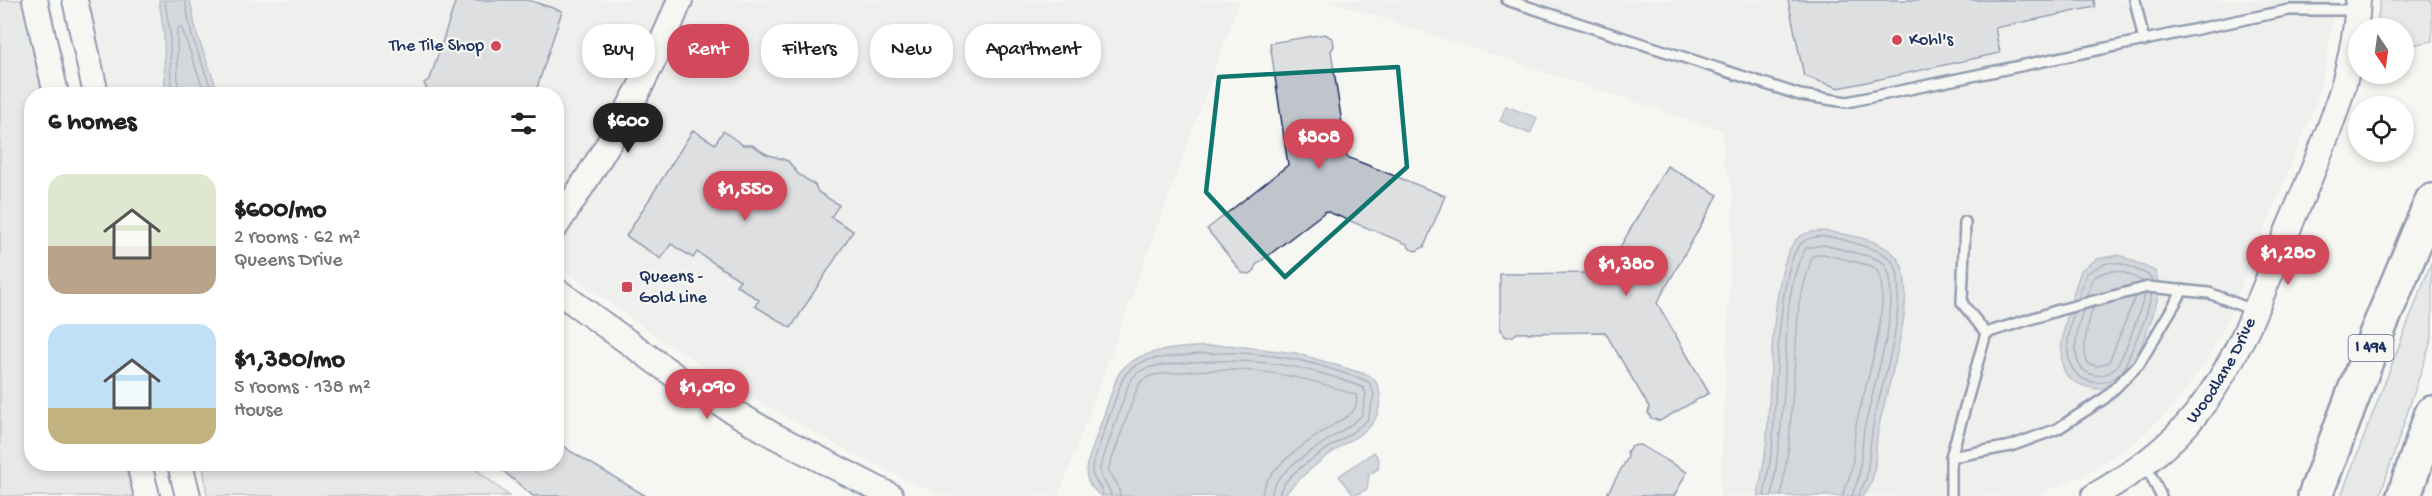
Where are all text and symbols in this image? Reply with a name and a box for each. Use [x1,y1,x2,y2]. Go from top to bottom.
north arrow [2348,18,2414,84]
map controls [2348,18,2414,162]
chip: Buy [582,24,655,78]
chip: Rent [667,24,749,78]
chip: Filters [761,24,858,78]
chip: New [870,24,953,78]
chip: Apartment [965,24,1101,78]
place label: Kohl's [1909,30,1954,51]
marker: Kohl's [1890,33,1904,47]
place label: The Tile Shop [388,36,484,57]
marker: The Tile Shop [489,39,503,53]
button: locate [2348,96,2414,162]
pin: $600 [592,103,664,154]
icon: filters [507,107,540,140]
text: 6 homes [48,108,136,139]
text: $600 [607,111,649,134]
pin: $808 [1283,119,1355,170]
text: $808 [1298,127,1340,150]
pin: $1,550 [696,171,794,222]
text: $1,550 [717,179,773,202]
text: $600/mo [234,196,327,227]
icon: home [96,198,168,270]
text: 2 rooms · 62 m² [234,227,361,250]
pin: $1,280 [2239,235,2337,286]
text: $1,280 [2260,243,2316,266]
pin: $1,380 [1577,246,1675,297]
text: Queens Drive [234,250,343,273]
text: $1,380 [1598,254,1654,277]
place label: Queens - Gold Line [639,267,708,309]
marker: Queens - Gold Line [620,280,634,294]
street label: Woodlane Drive [2182,314,2261,428]
road number: I 494 [2348,335,2394,361]
text: $1,380/mo [234,346,345,377]
icon: home [96,348,168,420]
pin: $1,090 [658,369,756,420]
text: 5 rooms · 138 m² [234,377,371,400]
text: $1,090 [679,377,735,400]
text: House [234,400,283,423]

